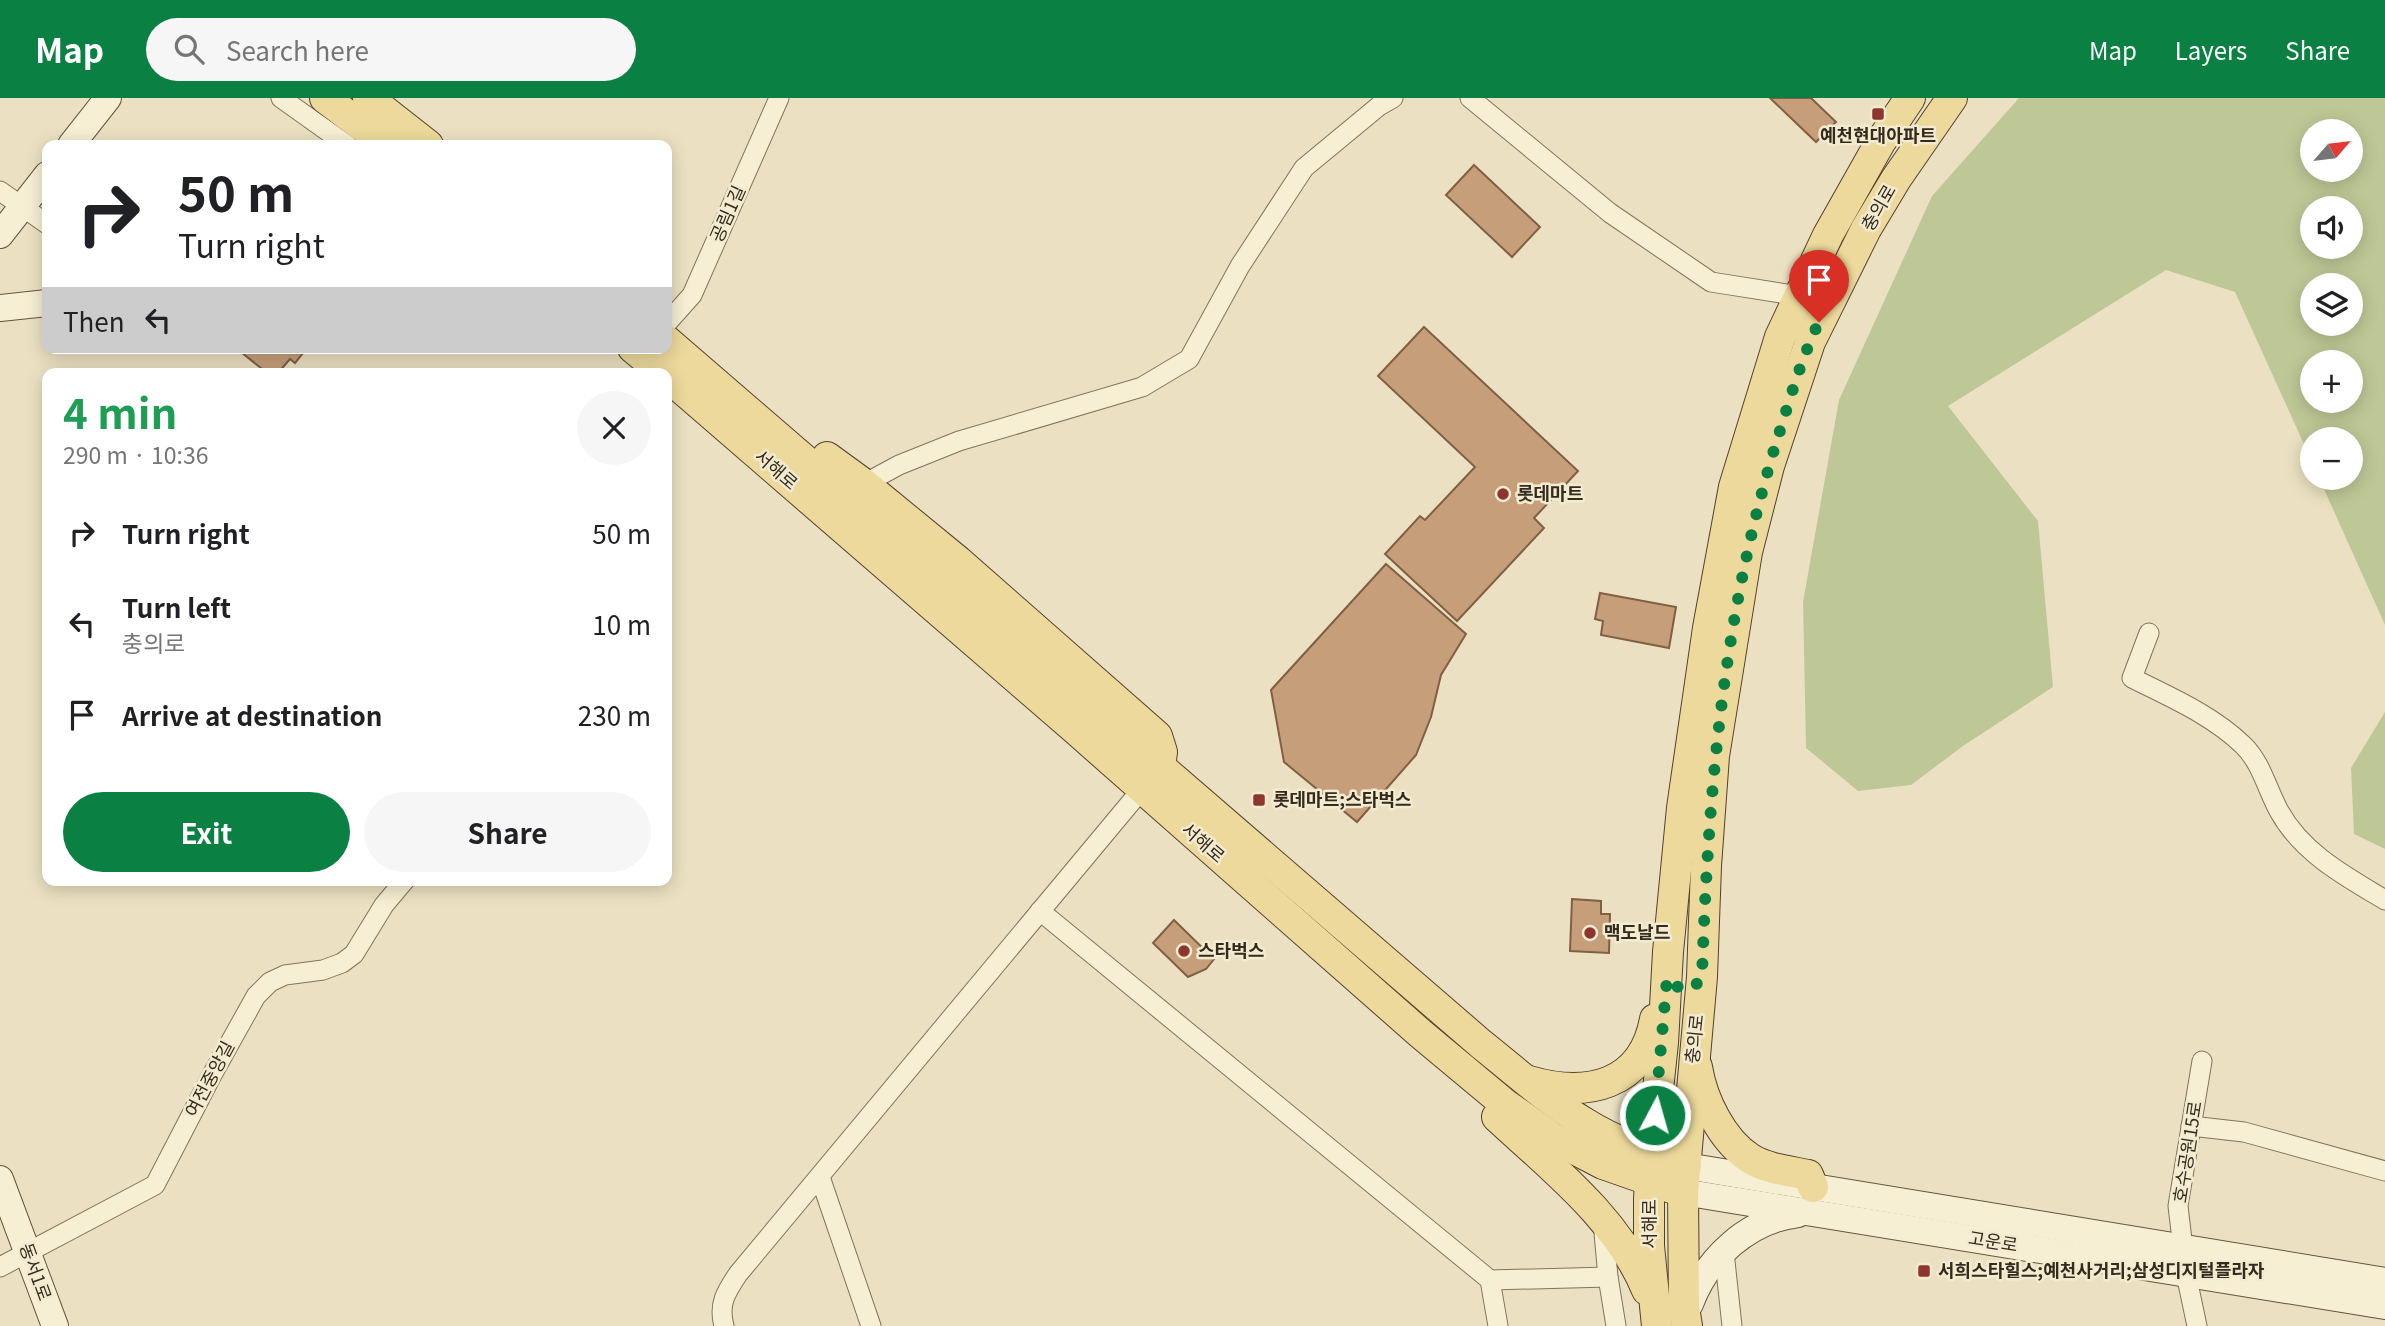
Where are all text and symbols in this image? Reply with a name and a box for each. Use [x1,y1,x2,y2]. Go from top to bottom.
search box [146,18,636,81]
text: Map [35,25,104,73]
icon: search [170,30,208,68]
text: Search here [226,31,369,68]
text: Map [2089,32,2137,67]
text: Layers [2175,32,2247,67]
text: Share [2285,32,2350,67]
marker: 예천현대아파트 [1870,106,1886,122]
north arrow [2300,119,2362,182]
map controls [2300,119,2363,490]
place label: 예천현대아파트 [1820,121,1936,147]
text: 50 m [178,155,294,226]
icon: right [63,168,154,259]
street label: 충의로 [1854,179,1901,235]
street label: 공림1길 [702,181,750,246]
button: sound [2300,196,2363,259]
text: Turn right [178,221,325,267]
pin [1789,250,1849,322]
icon: arrive [1800,261,1838,299]
button: layers [2300,273,2363,336]
icon: left [139,301,177,339]
text: Then [63,302,125,339]
button: + [2300,350,2363,413]
text: 4 min [63,380,178,441]
button: close [577,391,651,465]
button: − [2300,427,2363,490]
text: 290 m · 10:36 [63,437,208,471]
street label: 서해로 [750,442,805,495]
place label: 롯데마트 [1517,479,1583,505]
marker: 롯데마트 [1495,486,1511,502]
icon: right [63,514,101,552]
text: Turn right [122,514,250,551]
text: 50 m [592,514,651,551]
text: Turn left [122,588,231,625]
icon: left [63,605,101,643]
text: 10 m [592,605,651,642]
text: 충의로 [122,625,185,659]
icon: arrive [63,696,101,734]
text: Arrive at destination [122,696,383,733]
text: 230 m [578,696,651,733]
place label: 롯데마트;스타벅스 [1273,785,1411,811]
button: Exit [63,792,350,872]
button: Share [364,792,651,872]
marker: 롯데마트;스타벅스 [1251,792,1267,808]
street label: 서해로 [1177,815,1232,868]
place label: 맥도날드 [1604,918,1670,944]
marker: 맥도날드 [1582,925,1598,941]
place label: 스타벅스 [1198,936,1264,962]
marker: 스타벅스 [1176,943,1192,959]
street label: 충의로 [1677,1013,1709,1065]
street label: 여전중앙길 [177,1035,239,1121]
position arrow [1618,1078,1692,1152]
street label: 호수공원15로 [2165,1099,2207,1204]
street label: 서해로 [1635,1199,1661,1249]
street label: 고운로 [1967,1223,2020,1257]
street label: 동서1로 [14,1239,59,1304]
place label: 서희스타힐스;예천사거리;삼성디지털플라자 [1938,1256,2265,1282]
marker: 서희스타힐스;예천사거리;삼성디지털플라자 [1916,1263,1932,1279]

